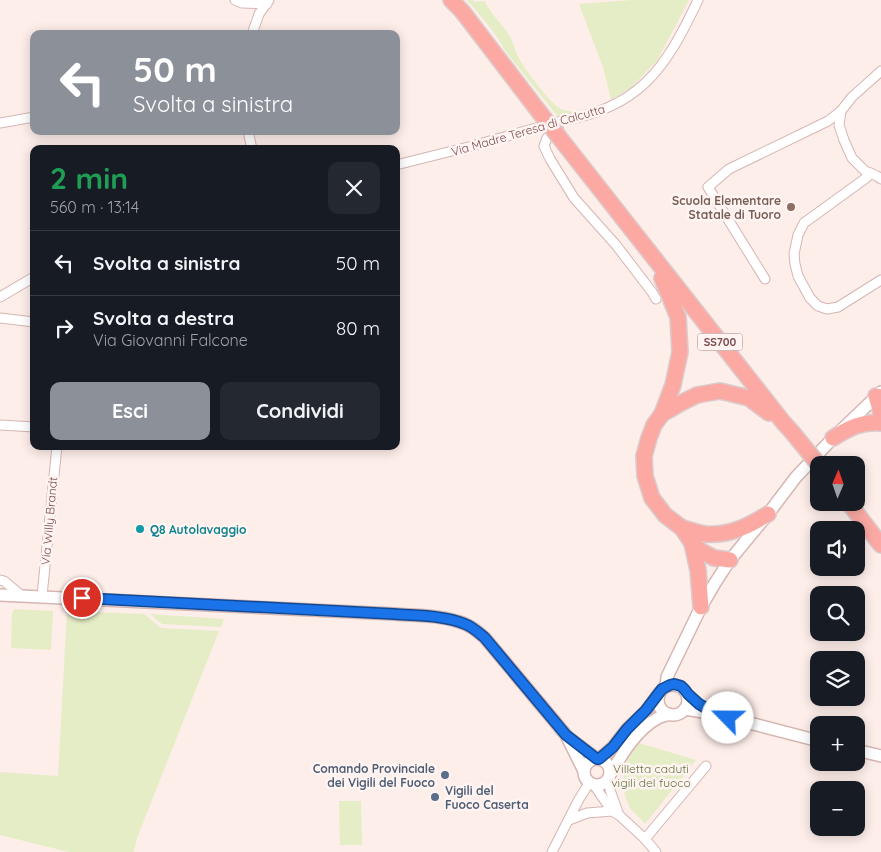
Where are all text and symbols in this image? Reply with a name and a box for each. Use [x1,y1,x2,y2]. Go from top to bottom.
text: 50 m [133,47,217,91]
icon: left [50,50,115,115]
text: Svolta a sinistra [133,90,293,118]
street label: Via Madre Teresa di Calcutta [449,101,607,159]
text: 2 min [50,159,128,197]
button: close [328,162,380,214]
place label: Scuola Elementare Statale di Tuoro [672,193,781,222]
text: 560 m · 13:14 [50,197,139,217]
marker: Scuola Elementare Statale di Tuoro [785,201,797,213]
icon: left [50,249,78,277]
text: Svolta a sinistra [93,251,240,275]
text: 50 m [336,251,380,275]
text: Svolta a destra [93,306,234,330]
icon: right [50,314,78,342]
text: 80 m [336,316,380,340]
text: Via Giovanni Falcone [93,330,248,350]
road number: SS700 [698,334,742,351]
button: Esci [50,382,210,440]
button: Condividi [220,382,380,440]
north arrow [810,456,865,511]
map controls [810,456,865,836]
street label: Via Willy Brandt [38,476,60,566]
button: sound [810,521,865,576]
place label: Q8 Autolavaggio [150,522,247,537]
marker: Q8 Autolavaggio [134,523,146,535]
pin [61,577,103,619]
icon: arrive [68,584,96,612]
button: search [810,586,865,641]
button: layers [810,651,865,706]
position arrow [701,691,753,743]
button: + [810,716,865,771]
place label: Comando Provinciale dei Vigili del Fuoco [313,761,435,790]
park label: Villetta caduti vigili del fuoco [611,761,691,790]
marker: Comando Provinciale dei Vigili del Fuoco [439,769,451,781]
button: − [810,781,865,836]
place label: Vigili del Fuoco Caserta [445,783,529,812]
marker: Vigili del Fuoco Caserta [429,791,441,803]

